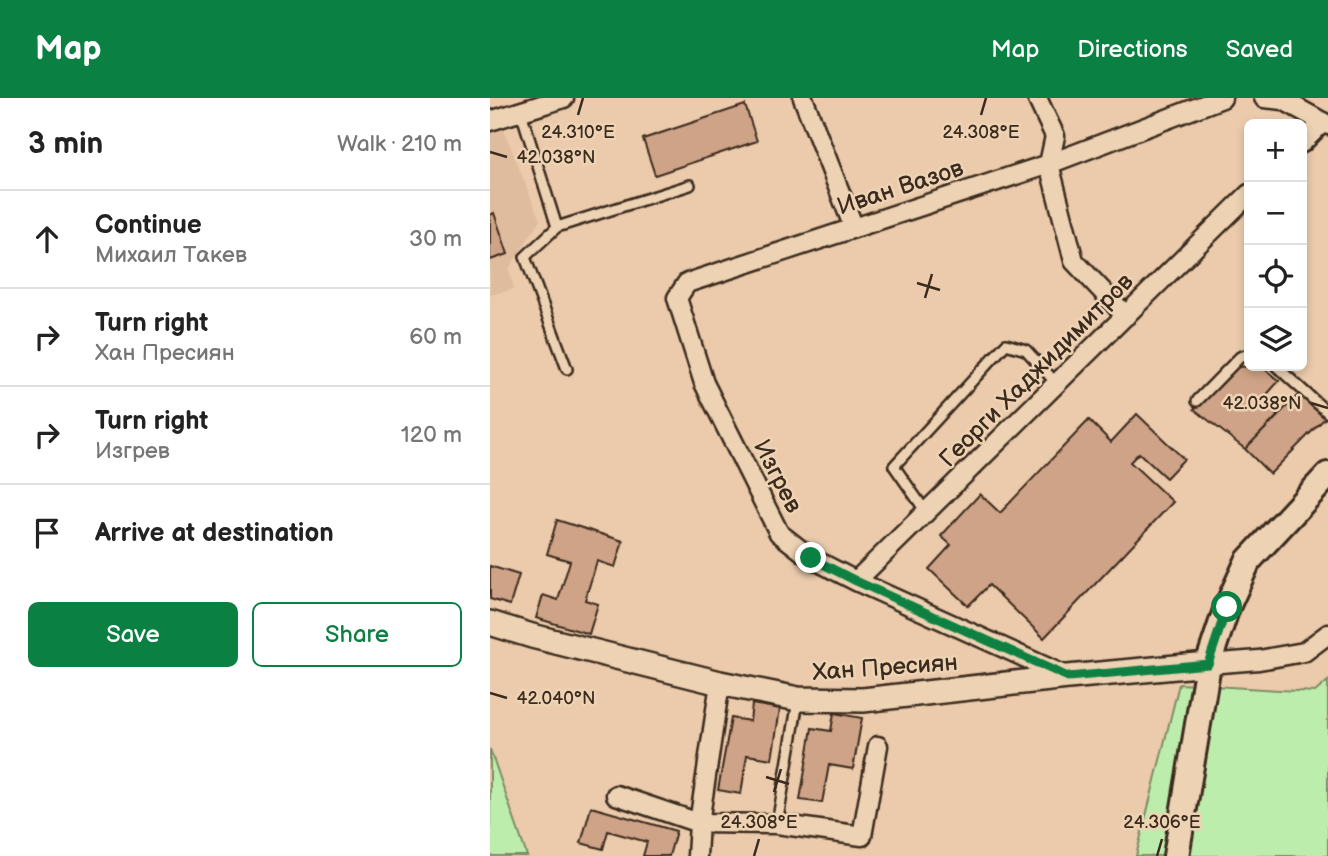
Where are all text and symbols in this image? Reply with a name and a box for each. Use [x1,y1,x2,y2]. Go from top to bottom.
text: Map [35,29,101,69]
text: Map [991,35,1039,64]
text: Directions [1077,35,1188,64]
text: Saved [1226,35,1293,64]
map controls [1244,119,1307,371]
button: + [1244,119,1307,182]
text: 24.310°E [541,122,615,143]
text: 24.308°E [942,122,1020,143]
text: 3 min [28,126,103,162]
text: Walk · 210 m [337,130,462,158]
text: 42.038°N [516,147,596,168]
street label: Иван Вазов [834,153,967,221]
button: − [1244,182,1307,245]
text: Continue [95,210,202,241]
icon: ahead [28,220,66,258]
text: 30 m [409,225,462,253]
text: Михаил Такев [95,241,247,269]
button: locate [1244,245,1307,308]
street label: Георги Хаджидимитров [933,267,1140,473]
text: Turn right [95,308,208,339]
button: layers [1244,308,1307,371]
icon: right [28,318,66,356]
text: 60 m [409,323,462,351]
text: Хан Пресиян [95,339,235,367]
text: 42.038°N [1222,393,1302,414]
text: Turn right [95,406,208,437]
icon: right [28,416,66,454]
text: 120 m [401,421,462,449]
street label: Изгрев [747,435,808,518]
text: Изгрев [95,437,170,465]
icon: arrive [28,514,66,552]
text: Arrive at destination [95,518,334,549]
route end [795,542,826,573]
route start [1211,591,1242,622]
button: Save [28,602,238,667]
button: Share [252,602,462,667]
street label: Хан Пресиян [811,648,959,687]
text: 42.040°N [516,688,596,709]
text: 24.308°E [720,812,798,833]
text: 24.306°E [1123,812,1201,833]

